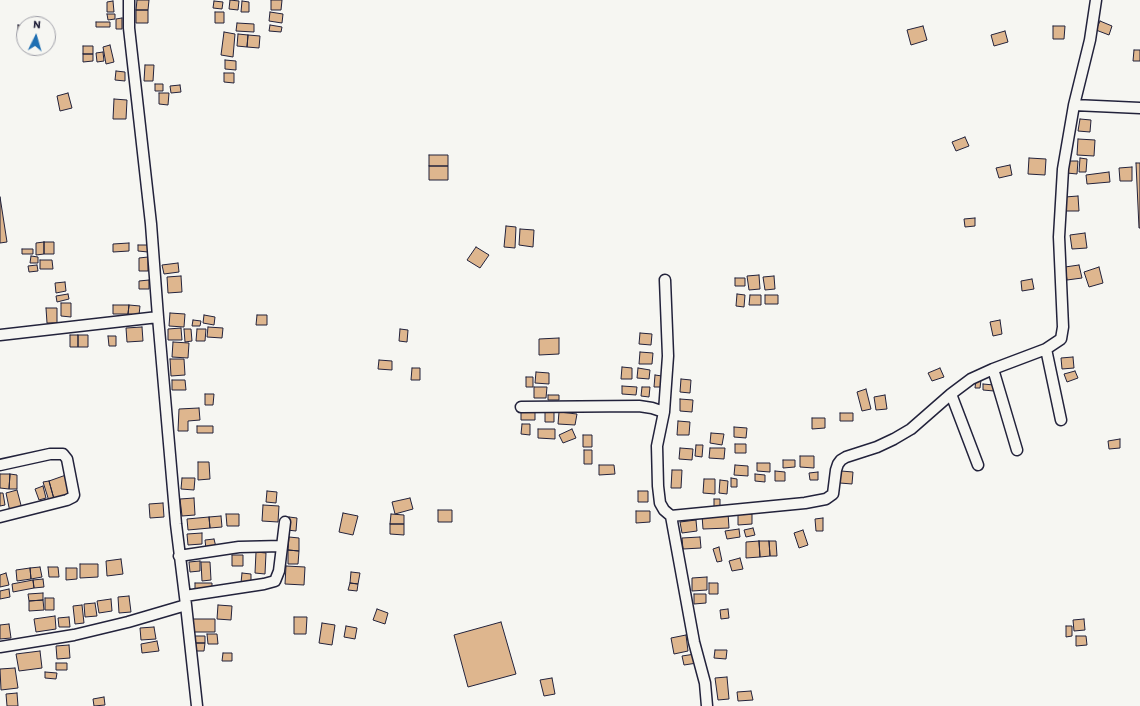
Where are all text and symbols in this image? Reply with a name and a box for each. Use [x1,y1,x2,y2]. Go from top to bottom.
north arrow [16,16,56,56]
text: N [33,18,41,31]

